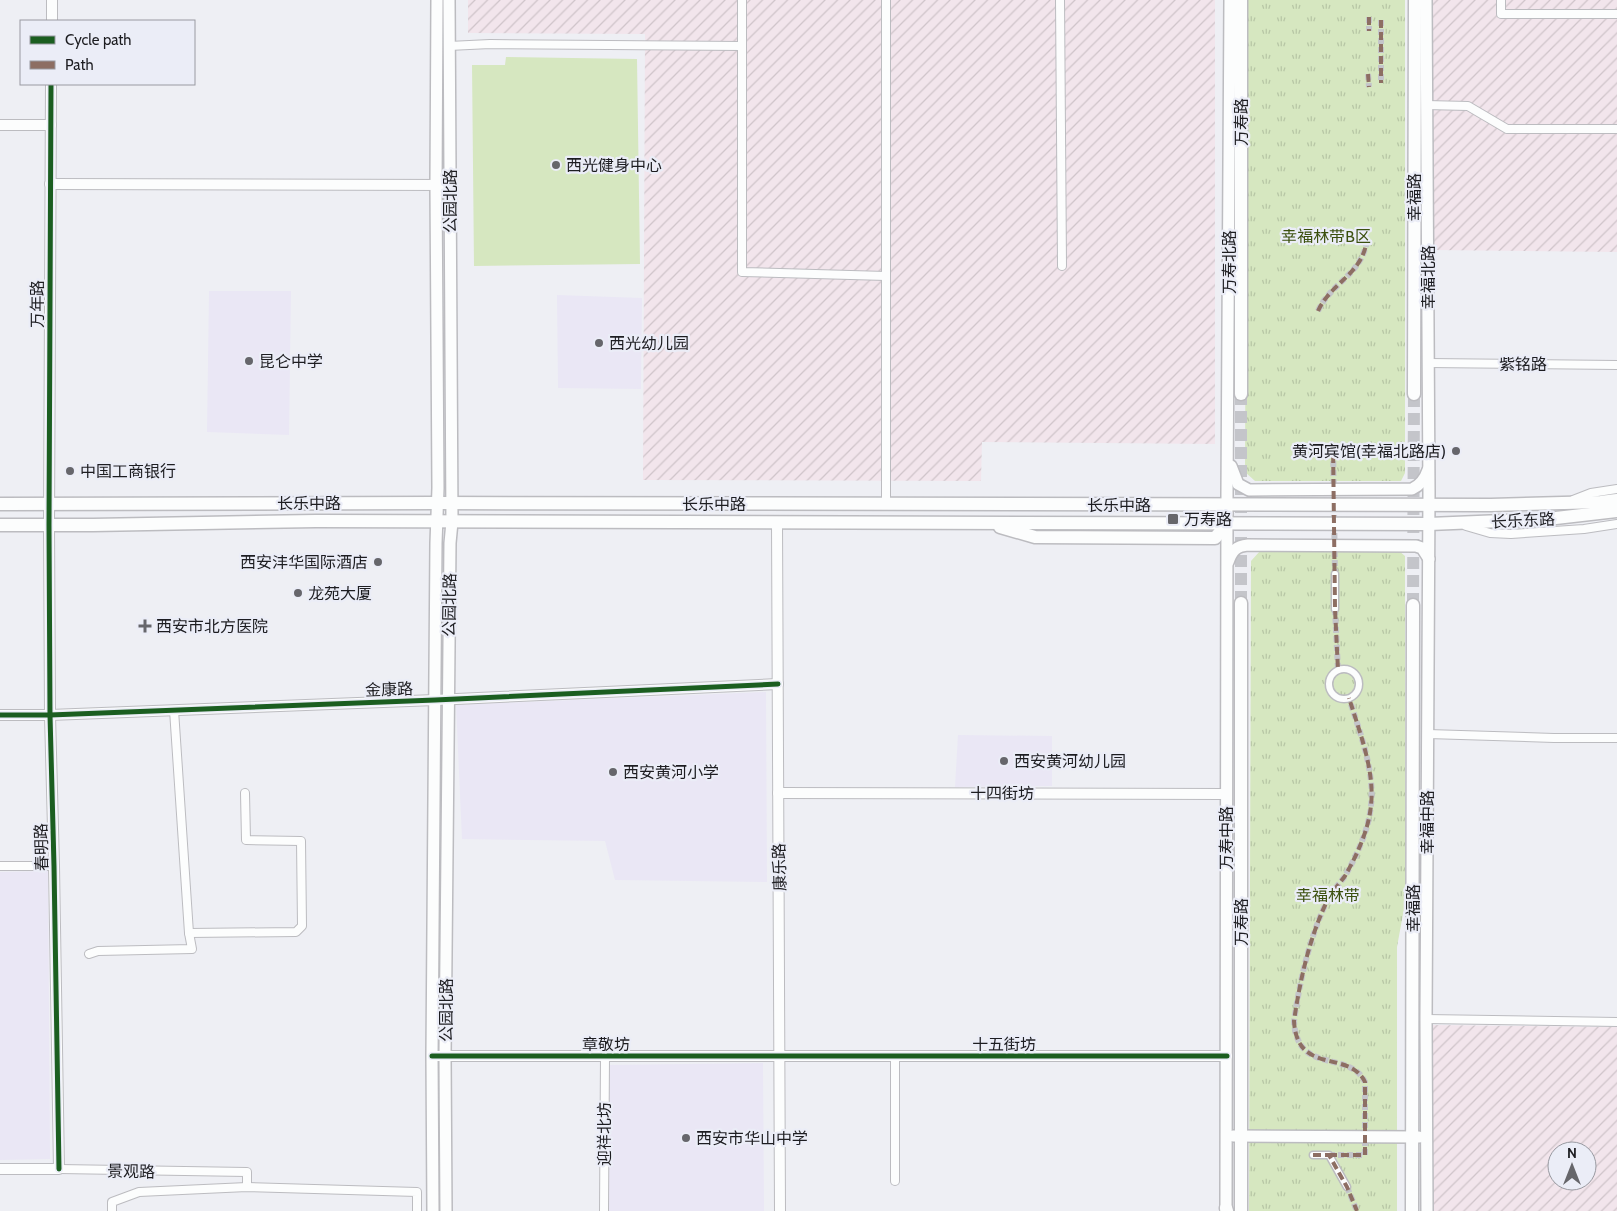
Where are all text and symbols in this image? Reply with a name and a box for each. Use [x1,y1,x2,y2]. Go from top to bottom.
legend [20,20,195,85]
text: Cycle path [65,31,131,49]
text: Path [65,56,94,74]
street label: 万寿路 [1232,98,1251,146]
place label: 西光健身中心 [566,156,662,175]
marker: 西光健身中心 [550,159,562,171]
street label: 公园北路 [441,169,460,233]
street label: 幸福路 [1405,173,1424,221]
park label: 幸福林带B区 [1281,227,1371,246]
street label: 万寿北路 [1220,230,1239,294]
street label: 幸福北路 [1419,245,1438,309]
street label: 万年路 [28,280,47,328]
place label: 西光幼儿园 [609,334,689,353]
marker: 西光幼儿园 [593,337,605,349]
place label: 昆仑中学 [259,352,323,371]
marker: 昆仑中学 [243,355,255,367]
street label: 紫铭路 [1499,355,1547,374]
place label: 黄河宾馆(幸福北路店) [1292,442,1446,461]
marker: 黄河宾馆(幸福北路店) [1450,445,1462,457]
place label: 中国工商银行 [80,462,176,481]
marker: 中国工商银行 [64,465,76,477]
street label: 长乐中路 [277,494,341,513]
street label: 长乐中路 [682,495,746,514]
street label: 长乐中路 [1087,496,1151,515]
street label: 长乐东路 [1491,509,1555,532]
place label: 万寿路 [1184,510,1232,529]
marker: 万寿路 [1166,512,1180,526]
place label: 西安沣华国际酒店 [240,553,368,572]
marker: 西安沣华国际酒店 [372,556,384,568]
street label: 公园北路 [439,573,460,637]
place label: 龙苑大厦 [308,584,372,603]
marker: 龙苑大厦 [292,587,304,599]
place label: 西安市北方医院 [156,617,268,636]
marker: 西安市北方医院 [138,619,152,633]
street label: 金康路 [365,679,413,700]
place label: 西安黄河幼儿园 [1014,752,1126,771]
marker: 西安黄河幼儿园 [998,755,1010,767]
place label: 西安黄河小学 [623,763,719,782]
marker: 西安黄河小学 [607,766,619,778]
street label: 十四街坊 [970,784,1034,803]
street label: 幸福中路 [1418,790,1437,854]
street label: 万寿中路 [1217,806,1236,870]
street label: 春明路 [32,823,51,871]
street label: 康乐路 [770,843,789,891]
street label: 幸福路 [1404,884,1423,932]
park label: 幸福林带 [1296,886,1360,905]
street label: 万寿路 [1232,898,1251,946]
street label: 公园北路 [437,978,456,1042]
street label: 章敬坊 [582,1035,630,1054]
street label: 十五街坊 [972,1035,1036,1054]
street label: 迎祥北坊 [595,1102,614,1166]
place label: 西安市华山中学 [696,1129,808,1148]
marker: 西安市华山中学 [680,1132,692,1144]
north arrow [1547,1141,1597,1191]
text: N [1567,1144,1577,1162]
street label: 景观路 [107,1162,155,1181]

